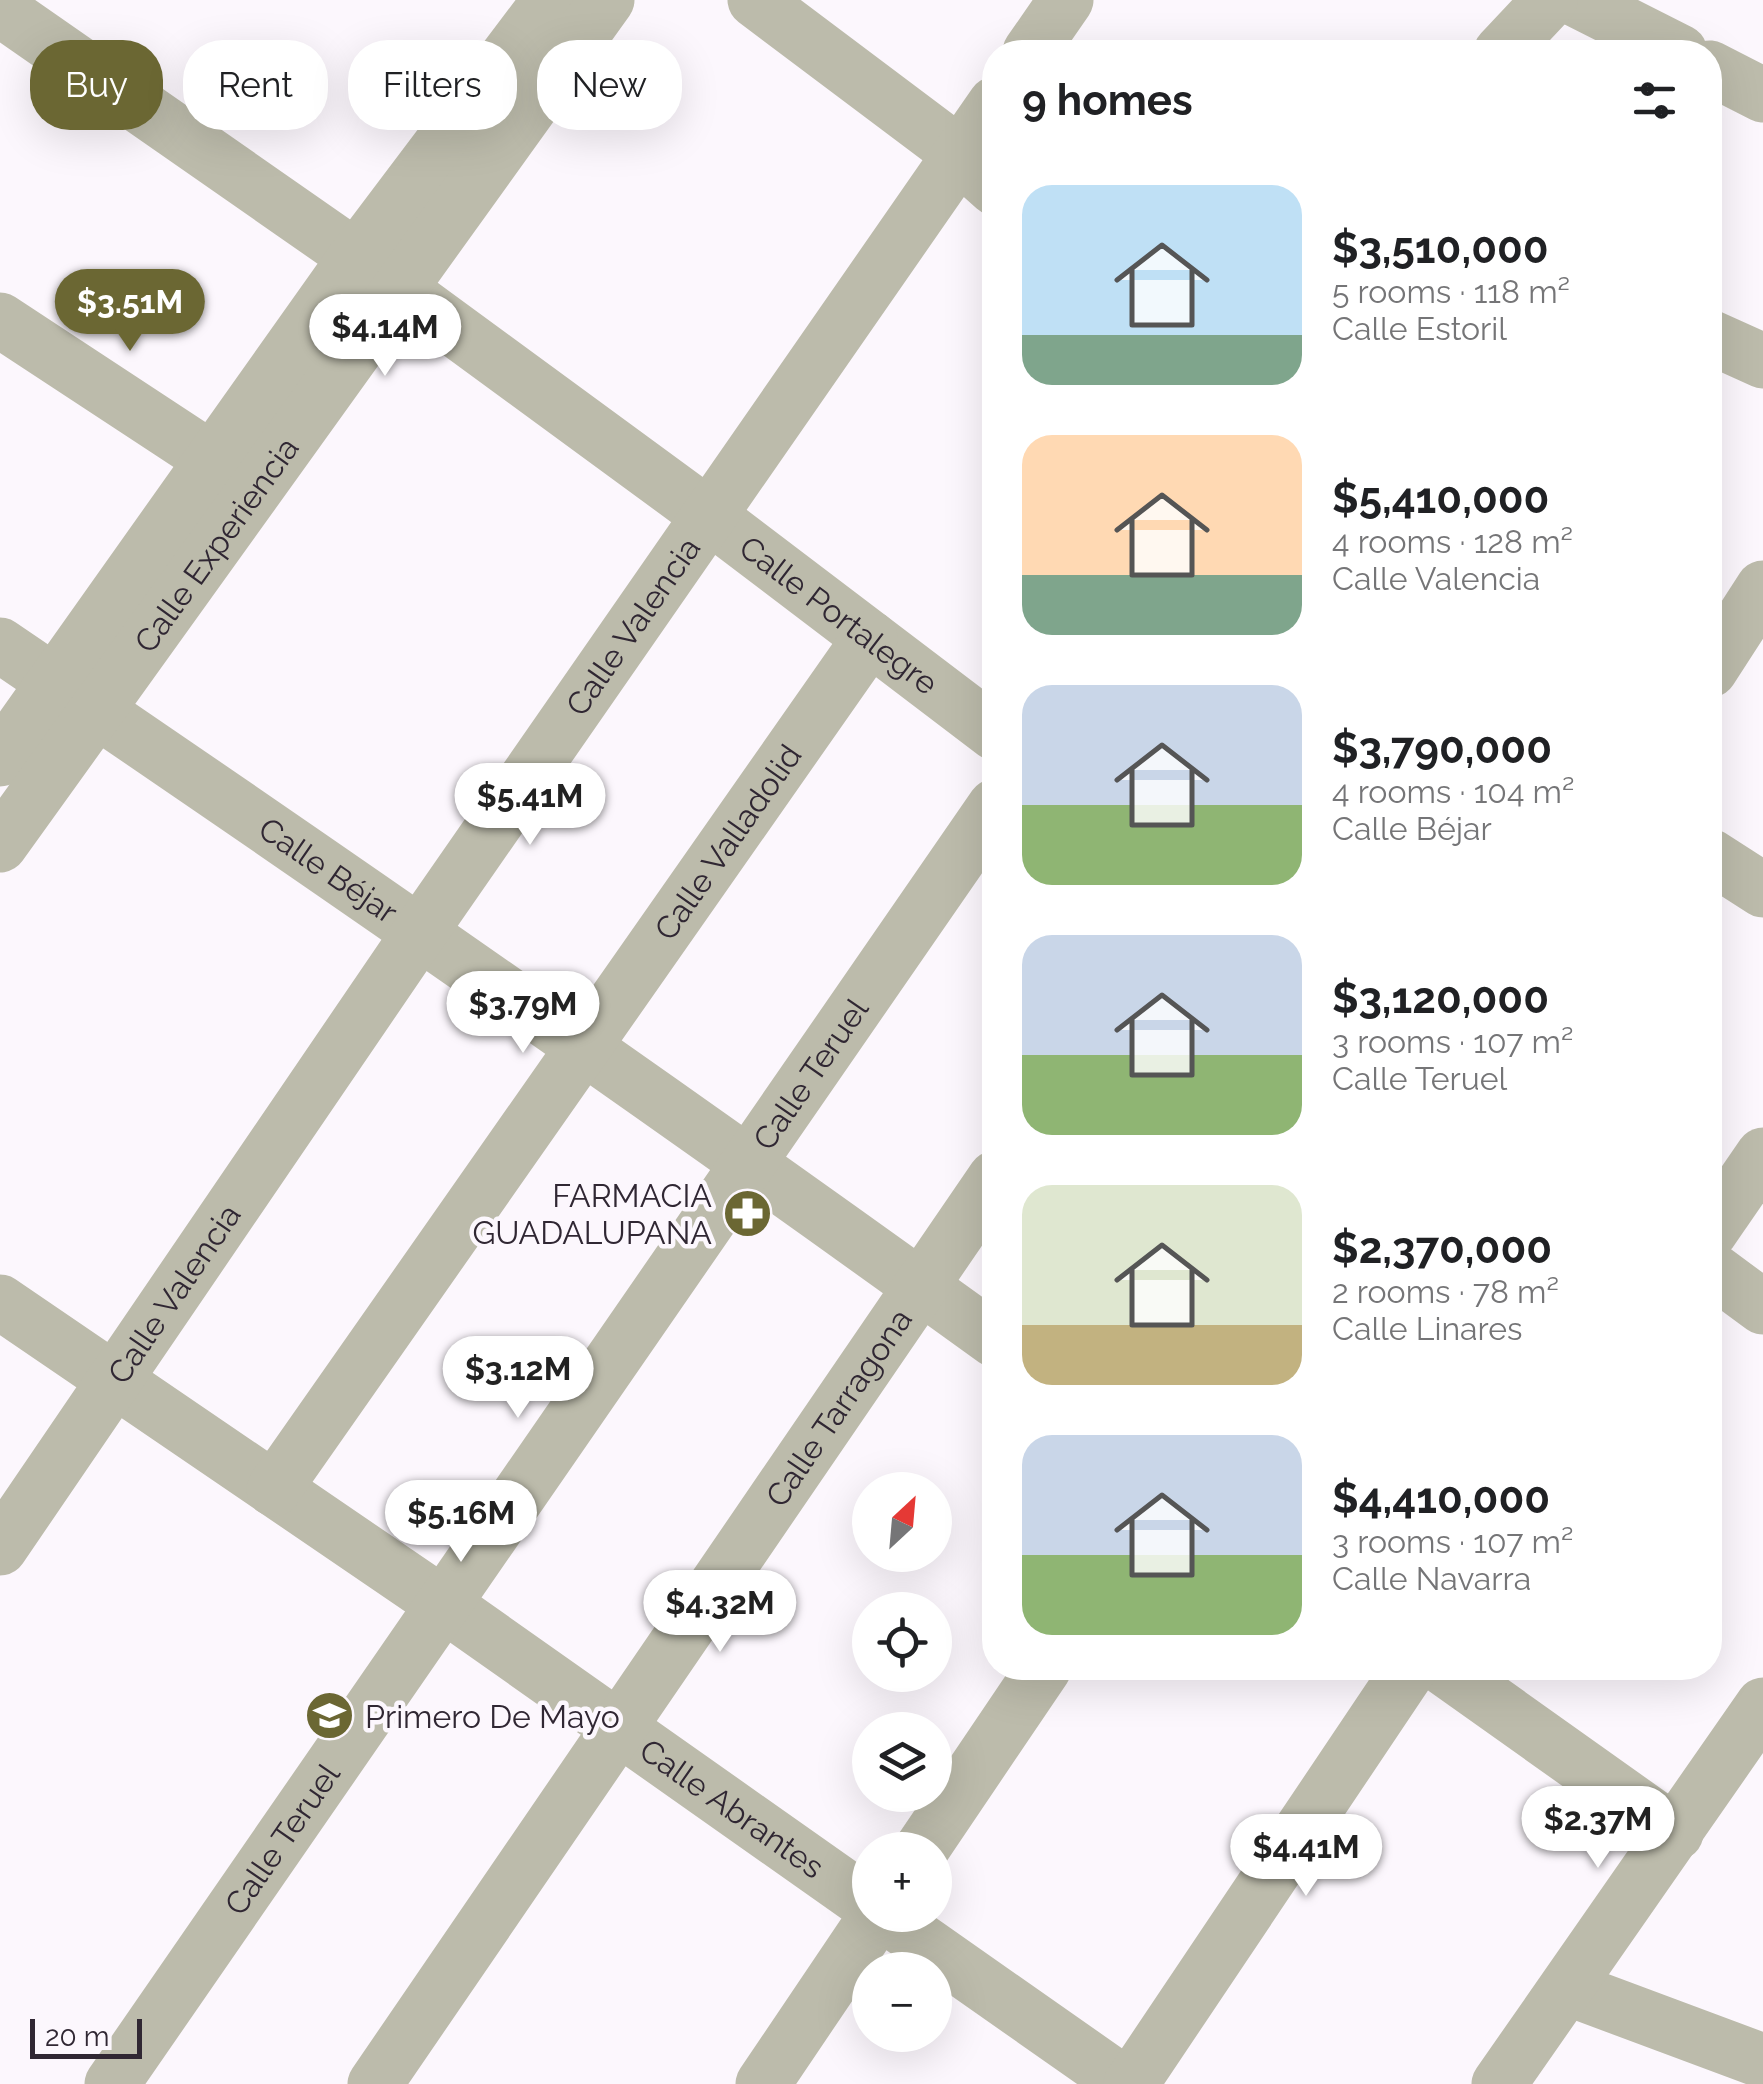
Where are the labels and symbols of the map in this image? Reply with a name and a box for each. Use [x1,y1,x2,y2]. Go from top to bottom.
pin: $3.51M [49,269,211,354]
pin: $4.14M [304,294,466,379]
street label: Calle Experiencia [126,430,305,659]
street label: Calle Portalegre [733,528,945,702]
street label: Calle Valencia [558,530,707,722]
street label: Calle Valladolid [646,737,808,947]
pin: $5.41M [449,763,611,848]
street label: Calle Béjar [252,809,405,930]
pin: $3.79M [442,971,604,1056]
street label: Calle Teruel [745,991,875,1156]
place label: FARMACIA GUADALUPANA [472,1177,712,1251]
pharmacy icon: FARMACIA GUADALUPANA [721,1187,773,1239]
street label: Calle Valencia [100,1197,247,1390]
street label: Calle Tarragona [758,1301,919,1513]
pin: $3.12M [437,1336,599,1421]
north arrow [852,1472,952,1572]
pin: $5.16M [380,1480,542,1565]
pin: $4.32M [639,1570,801,1655]
school or university icon: Primero De Mayo [304,1690,356,1742]
place label: Primero De Mayo [365,1698,620,1735]
street label: Calle Abrantes [633,1731,831,1885]
street label: Calle Teruel [216,1756,347,1921]
pin: $2.37M [1517,1786,1679,1871]
pin: $4.41M [1225,1814,1387,1899]
scale bar [30,2014,142,2058]

